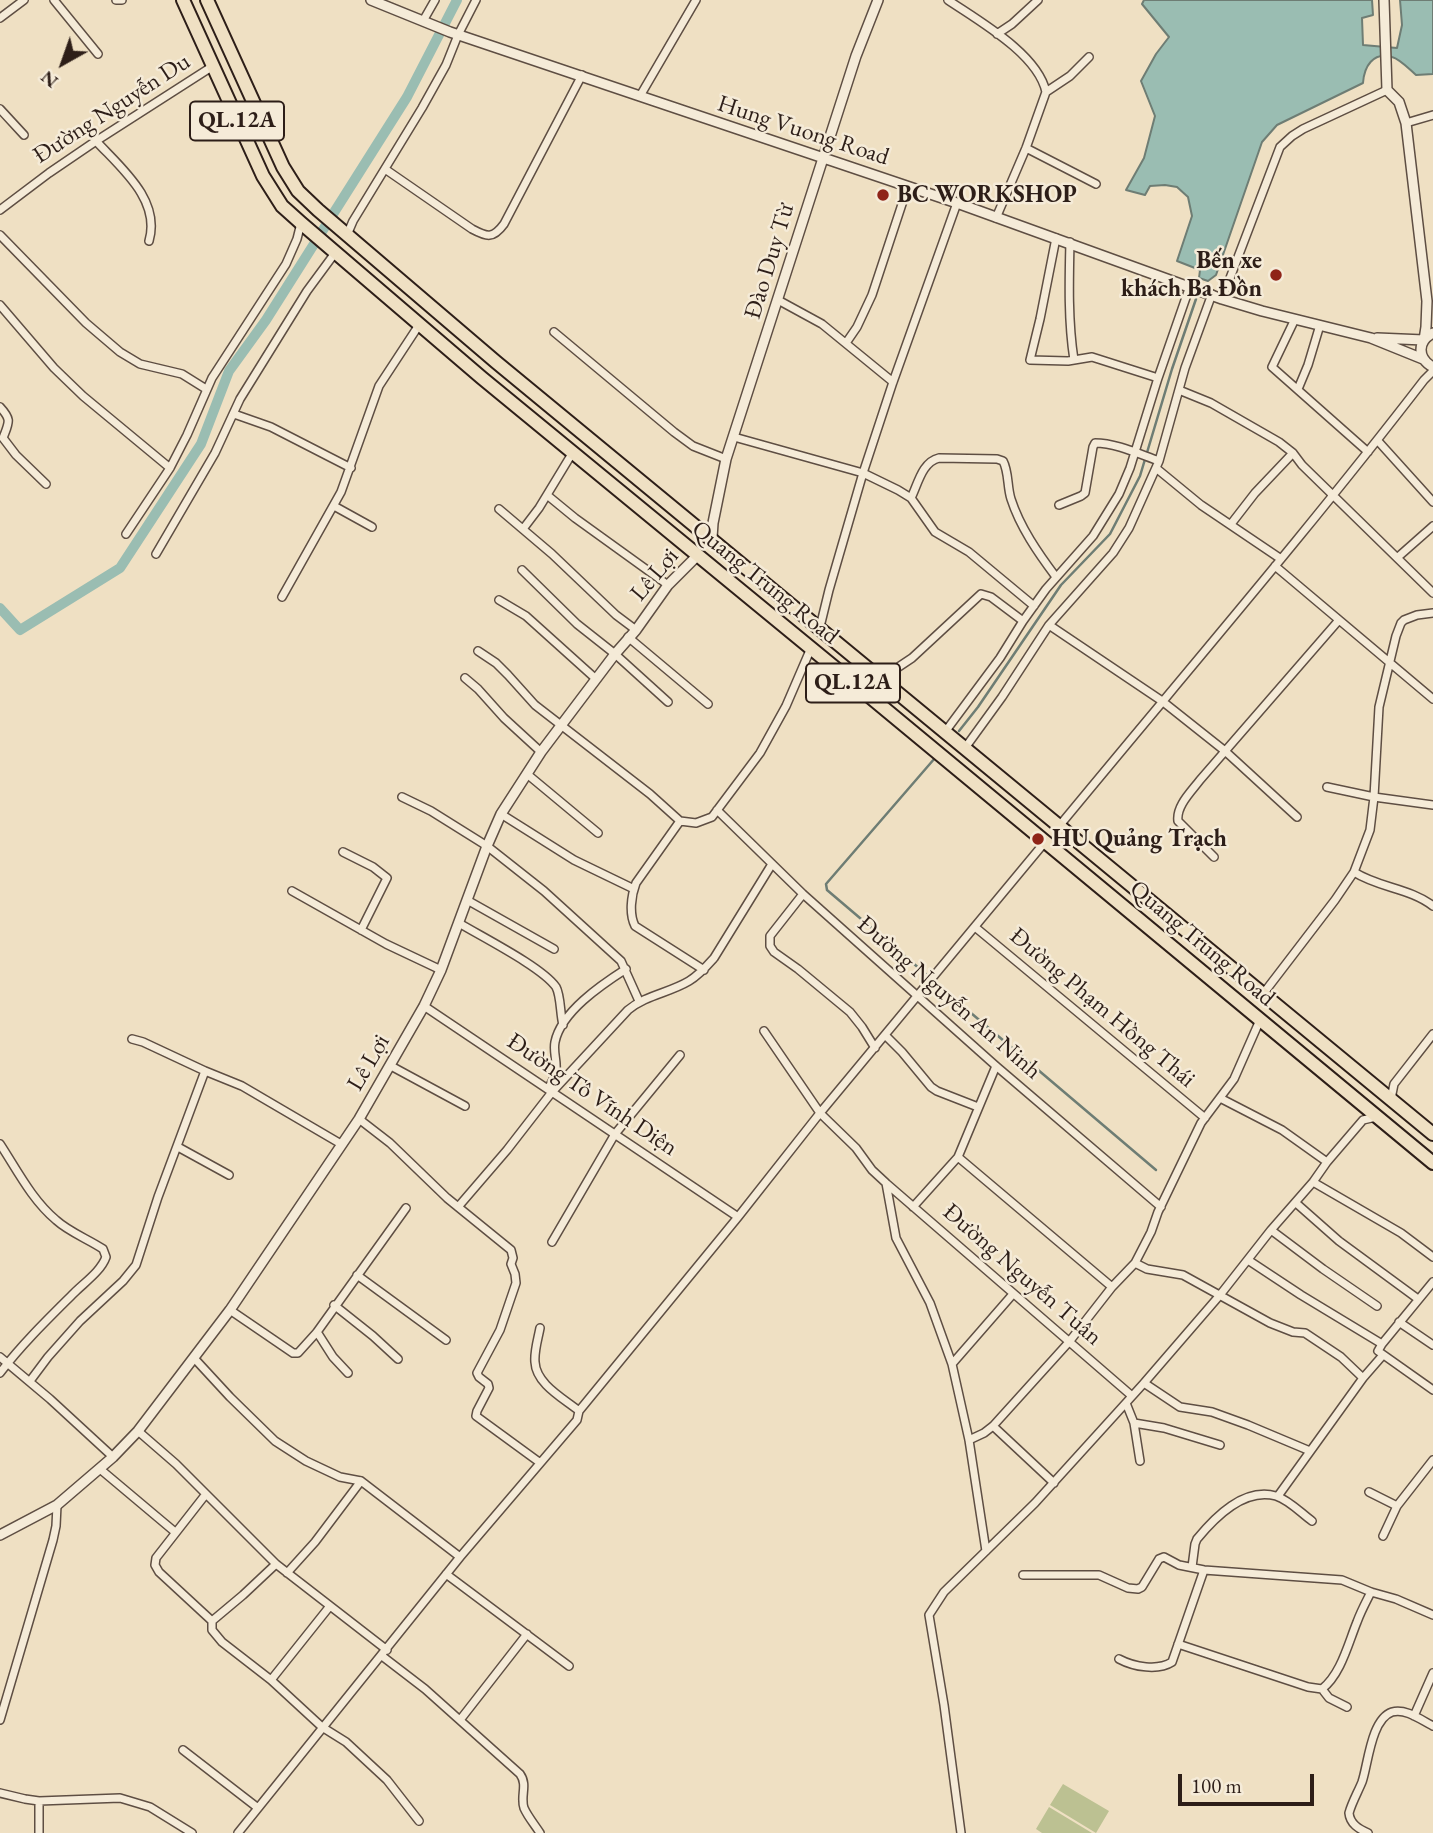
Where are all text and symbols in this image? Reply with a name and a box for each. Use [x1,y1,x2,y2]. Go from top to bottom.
north arrow [28,28,98,98]
street label: Đường Nguyễn Du [28,48,196,170]
street label: Hung Vuong Road [714,90,892,172]
road number: QL.12A [190,102,284,140]
place label: BC WORKSHOP [897,181,1077,209]
marker: BC WORKSHOP [875,187,891,203]
street label: Đào Duy Từ [739,199,801,323]
place label: Bến xe khách Ba Đồn [1121,247,1262,303]
marker: Bến xe khách Ba Đồn [1268,267,1284,283]
street label: Quang Trung Road [686,515,844,651]
street label: Lê Lợi [625,543,685,607]
road number: QL.12A [806,664,900,702]
place label: HU Quảng Trạch [1052,825,1227,853]
marker: HU Quảng Trạch [1030,831,1046,847]
street label: Quang Trung Road [1123,875,1281,1013]
street label: Đường Nguyễn An Ninh [851,910,1047,1086]
street label: Đường Phạm Hồng Thái [1003,922,1201,1094]
street label: Đường Tô Vĩnh Diện [501,1027,683,1163]
street label: Lê Lợi [341,1030,397,1096]
street label: Đường Nguyễn Tuân [937,1198,1107,1352]
scale bar [1181,1759,1318,1803]
text: 100 m [1191,1772,1242,1799]

